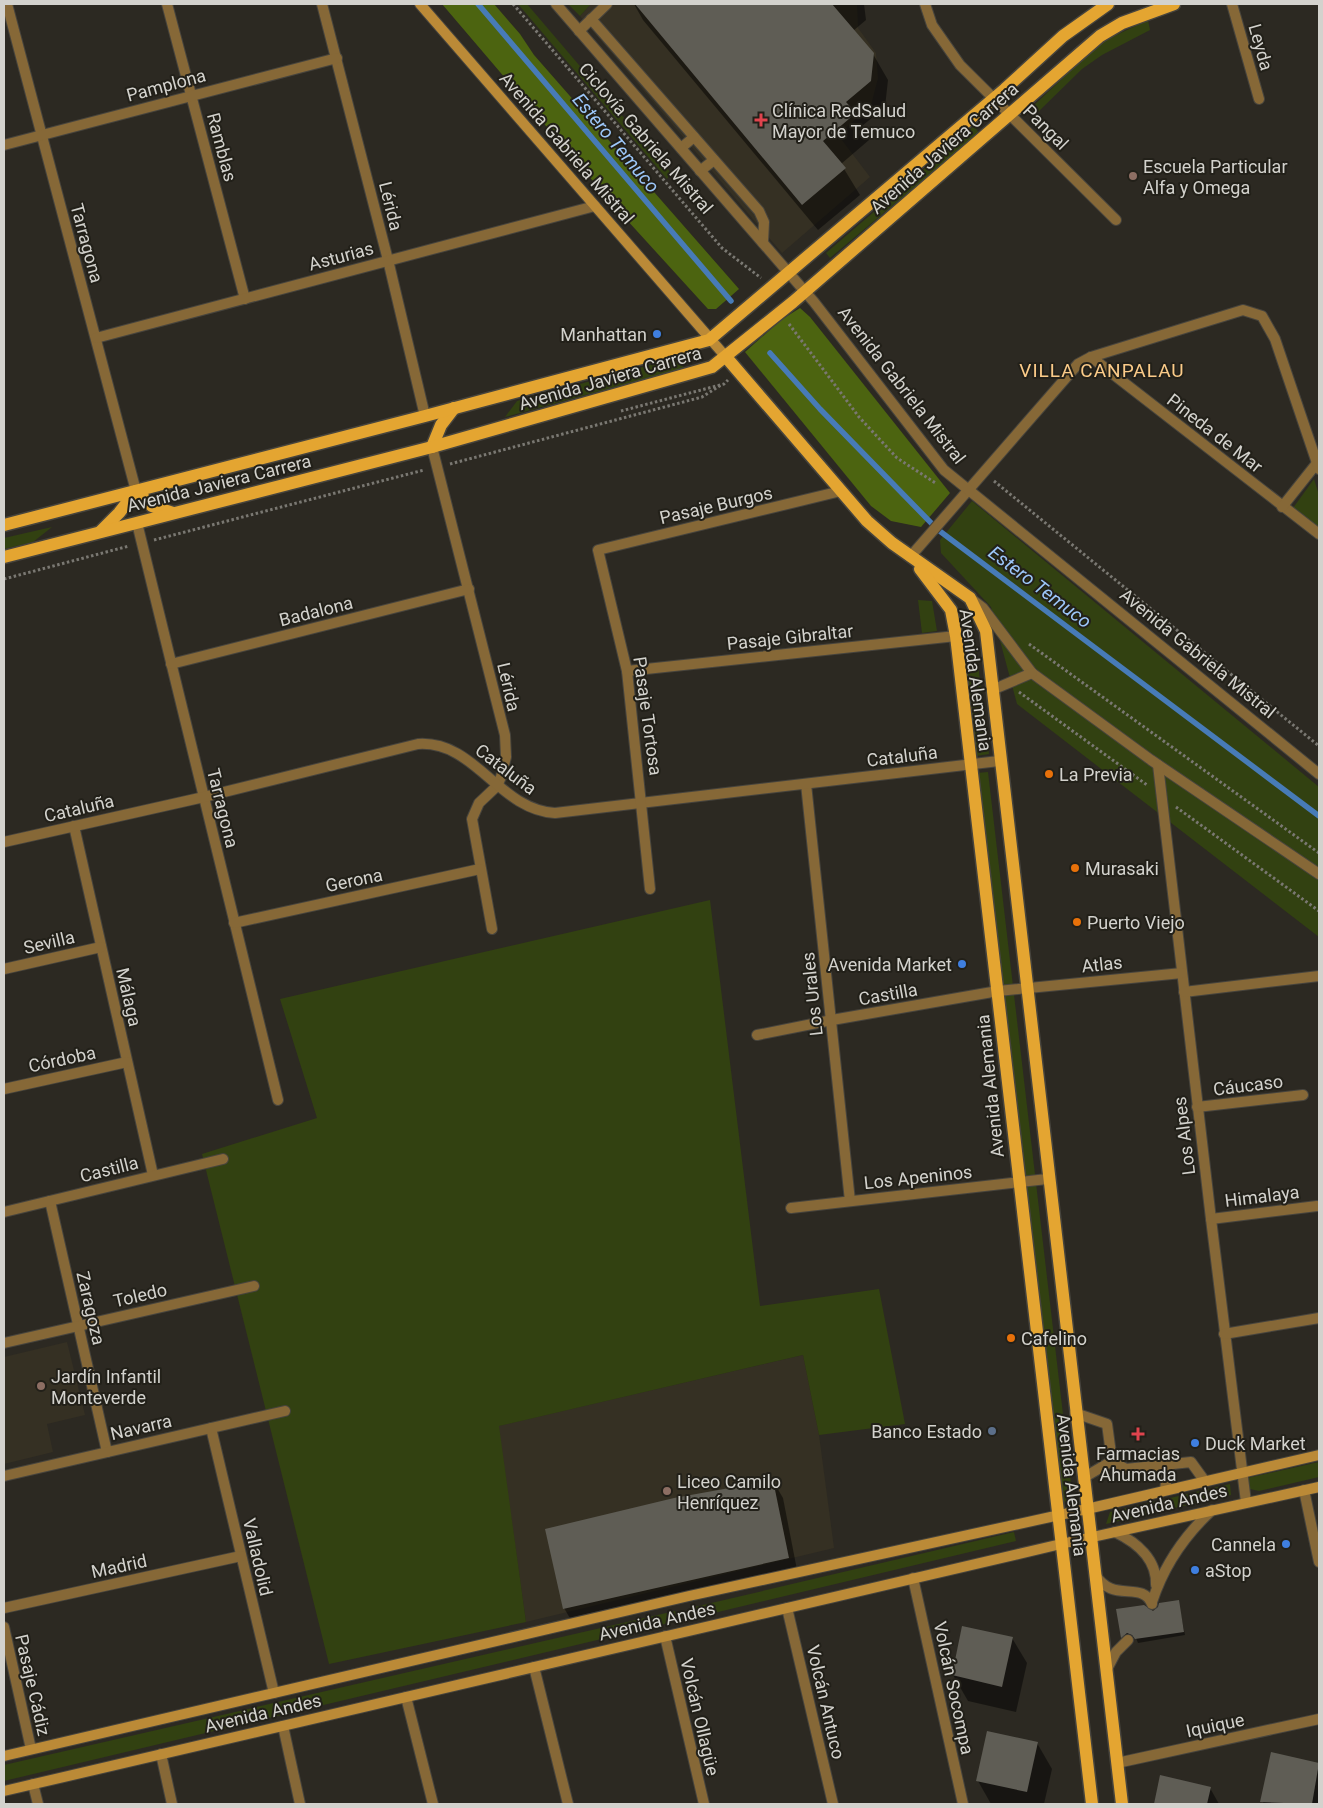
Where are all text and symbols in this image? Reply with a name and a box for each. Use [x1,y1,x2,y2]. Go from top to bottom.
street label: Leyda [1244,21,1278,73]
street label: Ciclovía Gabriela Mistral [575,58,717,218]
street label: Pamplona [124,64,208,106]
street label: Avenida Gabriela Mistral [495,68,639,228]
street label: Avenida Javiera Carrera [866,78,1022,218]
water label: Estero Temuco [568,89,664,197]
place label: Clínica RedSalud Mayor de Temuco [772,100,915,142]
street label: Pangal [1019,100,1073,154]
street label: Ramblas [203,110,241,184]
marker: Clínica RedSalud Mayor de Temuco [754,113,768,127]
place label: Escuela Particular Alfa y Omega [1143,156,1288,198]
marker: Escuela Particular Alfa y Omega [1127,170,1139,182]
street label: Lérida [375,179,407,233]
street label: Tarragona [66,201,108,285]
street label: Asturias [306,237,376,275]
street label: Avenida Gabriela Mistral [834,302,970,468]
place label: Manhattan [560,324,647,345]
marker: Manhattan [651,328,663,340]
street label: Avenida Javiera Carrera [516,342,704,414]
district label: VILLA CANPALAU [1019,359,1185,382]
street label: Pineda de Mar [1163,389,1267,477]
street label: Avenida Javiera Carrera [125,450,313,516]
street label: Pasaje Burgos [658,482,774,528]
water label: Estero Temuco [984,541,1096,633]
street label: Avenida Gabriela Mistral [1116,584,1280,722]
street label: Badalona [277,592,355,630]
street label: Avenida Alemania [956,607,996,753]
street label: Pasaje Gibraltar [726,620,854,654]
street label: Pasaje Tortosa [629,655,667,777]
street label: Lérida [493,660,525,714]
street label: Cataluña [471,739,541,799]
street label: Cataluña [865,741,939,771]
place label: La Previa [1059,764,1133,785]
street label: Tarragona [203,766,243,850]
marker: La Previa [1043,768,1055,780]
street label: Cataluña [42,790,116,826]
place label: Murasaki [1085,858,1159,879]
marker: Murasaki [1069,862,1081,874]
street label: Gerona [324,864,384,896]
place label: Puerto Viejo [1087,912,1185,933]
marker: Puerto Viejo [1071,916,1083,928]
street label: Sevilla [21,926,77,958]
street label: Los Urales [797,951,827,1037]
street label: Atlas [1081,951,1123,977]
place label: Avenida Market [828,954,952,975]
marker: Avenida Market [956,958,968,970]
street label: Málaga [112,966,146,1028]
street label: Castilla [857,978,919,1010]
street label: Avenida Alemania [972,1014,1008,1158]
street label: Córdoba [26,1042,98,1076]
street label: Cáucaso [1212,1070,1284,1100]
street label: Los Alpes [1169,1096,1199,1176]
street label: Castilla [78,1152,140,1186]
street label: Los Apeninos [863,1161,973,1193]
street label: Himalaya [1223,1181,1301,1211]
street label: Zaragoza [72,1269,110,1347]
street label: Toledo [111,1279,169,1311]
place label: Cafelino [1021,1328,1087,1349]
marker: Cafelino [1005,1332,1017,1344]
place label: Jardín Infantil Monteverde [51,1366,161,1408]
marker: Jardín Infantil Monteverde [35,1380,47,1392]
street label: Navarra [108,1410,174,1444]
street label: Avenida Alemania [1053,1412,1091,1558]
place label: Banco Estado [871,1421,982,1442]
marker: Banco Estado [986,1425,998,1437]
marker: Farmacias Ahumada [1132,1428,1144,1440]
place label: Duck Market [1205,1433,1306,1454]
marker: Duck Market [1189,1437,1201,1449]
place label: Farmacias Ahumada [1096,1443,1180,1485]
place label: Liceo Camilo Henríquez [677,1471,781,1513]
street label: Avenida Andes [1109,1479,1229,1527]
marker: Liceo Camilo Henríquez [661,1485,673,1497]
street label: Valladolid [239,1516,277,1598]
place label: Cannela [1211,1534,1276,1555]
marker: Cannela [1280,1538,1292,1550]
street label: Madrid [89,1550,149,1582]
place label: aStop [1205,1560,1252,1581]
marker: aStop [1189,1564,1201,1576]
street label: Avenida Andes [597,1597,717,1645]
street label: Volcán Socompa [930,1619,978,1757]
street label: Pasaje Cádiz [11,1632,55,1738]
street label: Volcán Antuco [803,1643,849,1761]
street label: Volcán Ollagüe [676,1656,724,1778]
street label: Avenida Andes [203,1689,323,1737]
street label: Iquique [1184,1709,1246,1741]

